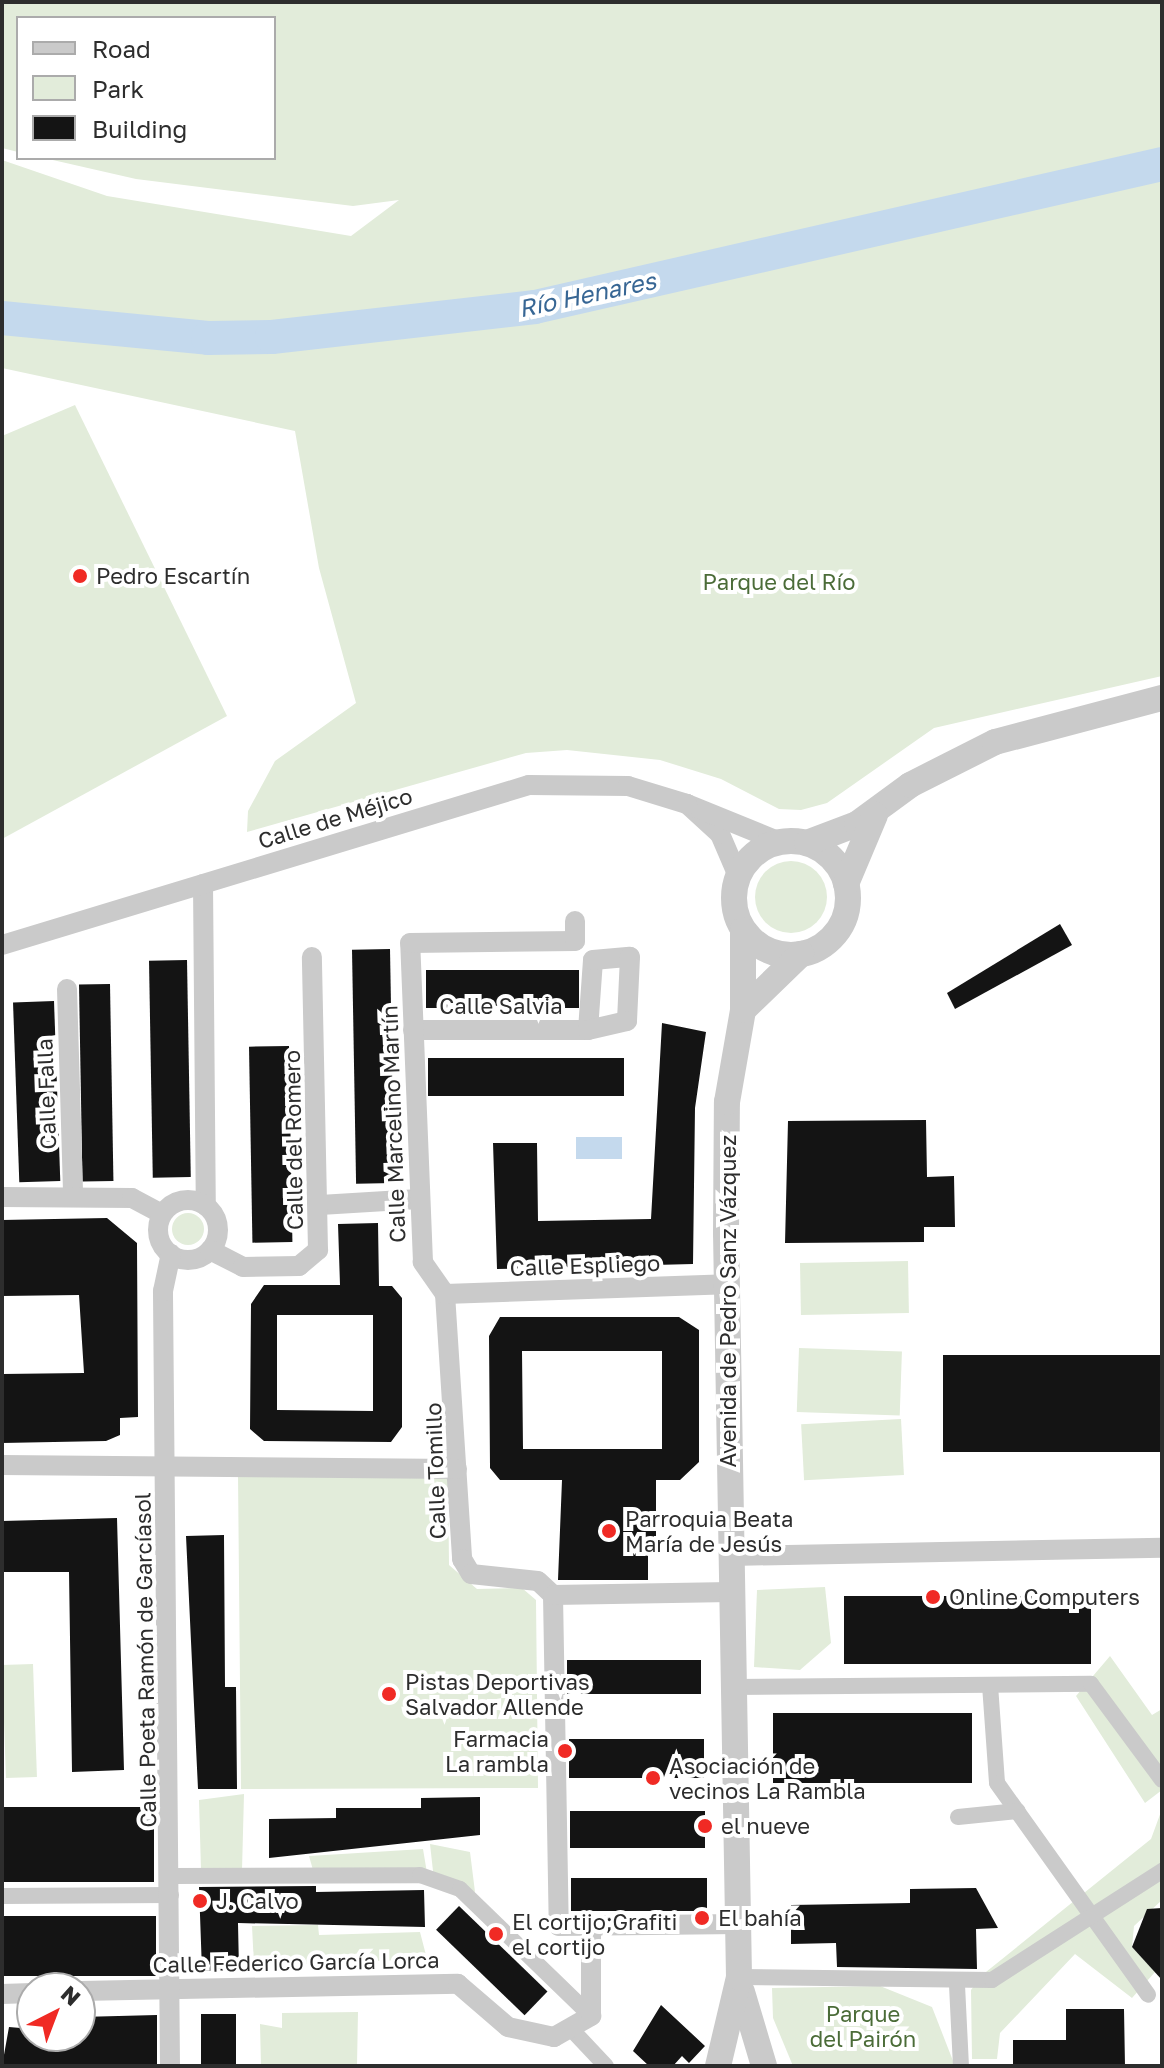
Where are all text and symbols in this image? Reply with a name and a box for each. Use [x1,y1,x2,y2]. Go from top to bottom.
legend [16,16,276,160]
text: Road [92,34,151,63]
text: Park [92,74,144,103]
text: Building [92,114,187,143]
water label: Río Henares [516,265,658,323]
place label: Pedro Escartín [96,563,250,589]
marker: Pedro Escartín [71,567,89,585]
park label: Parque del Río [703,569,855,595]
street label: Calle de Méjico [255,782,415,854]
street label: Calle Salvia [439,993,563,1019]
street label: Calle Marcelino Martín [376,1005,410,1243]
street label: Calle Falla [31,1038,61,1150]
street label: Calle del Romero [278,1050,308,1230]
street label: Avenida de Pedro Sanz Vázquez [715,1135,741,1467]
street label: Calle Espliego [509,1249,661,1281]
street label: Calle Tomillo [419,1402,451,1540]
street label: Calle Poeta Ramón de Garcíasol [129,1492,161,1828]
place label: Parroquia Beata María de Jesús [625,1505,793,1556]
marker: Parroquia Beata María de Jesús [600,1522,618,1540]
place label: Online Computers [949,1584,1140,1610]
marker: Online Computers [924,1588,942,1606]
place label: Pistas Deportivas Salvador Allende [405,1668,590,1720]
marker: Pistas Deportivas Salvador Allende [380,1685,398,1703]
place label: Farmacia La rambla [445,1725,549,1776]
marker: Farmacia La rambla [556,1742,574,1760]
place label: Asociación de vecinos La Rambla [669,1752,866,1804]
marker: Asociación de vecinos La Rambla [644,1769,662,1787]
place label: el nueve [721,1813,810,1839]
marker: el nueve [696,1817,714,1835]
place label: J. Calvo [216,1888,299,1914]
marker: J. Calvo [191,1892,209,1910]
place label: El bahía [718,1905,802,1931]
place label: El cortijo;Grafiti el cortijo [512,1908,677,1960]
marker: El bahía [693,1909,711,1927]
marker: El cortijo;Grafiti el cortijo [487,1925,505,1943]
street label: Calle Federico García Lorca [152,1946,440,1978]
north arrow [16,1972,96,2052]
text: N [56,1980,86,2011]
park label: Parque del Pairón [810,2000,916,2052]

